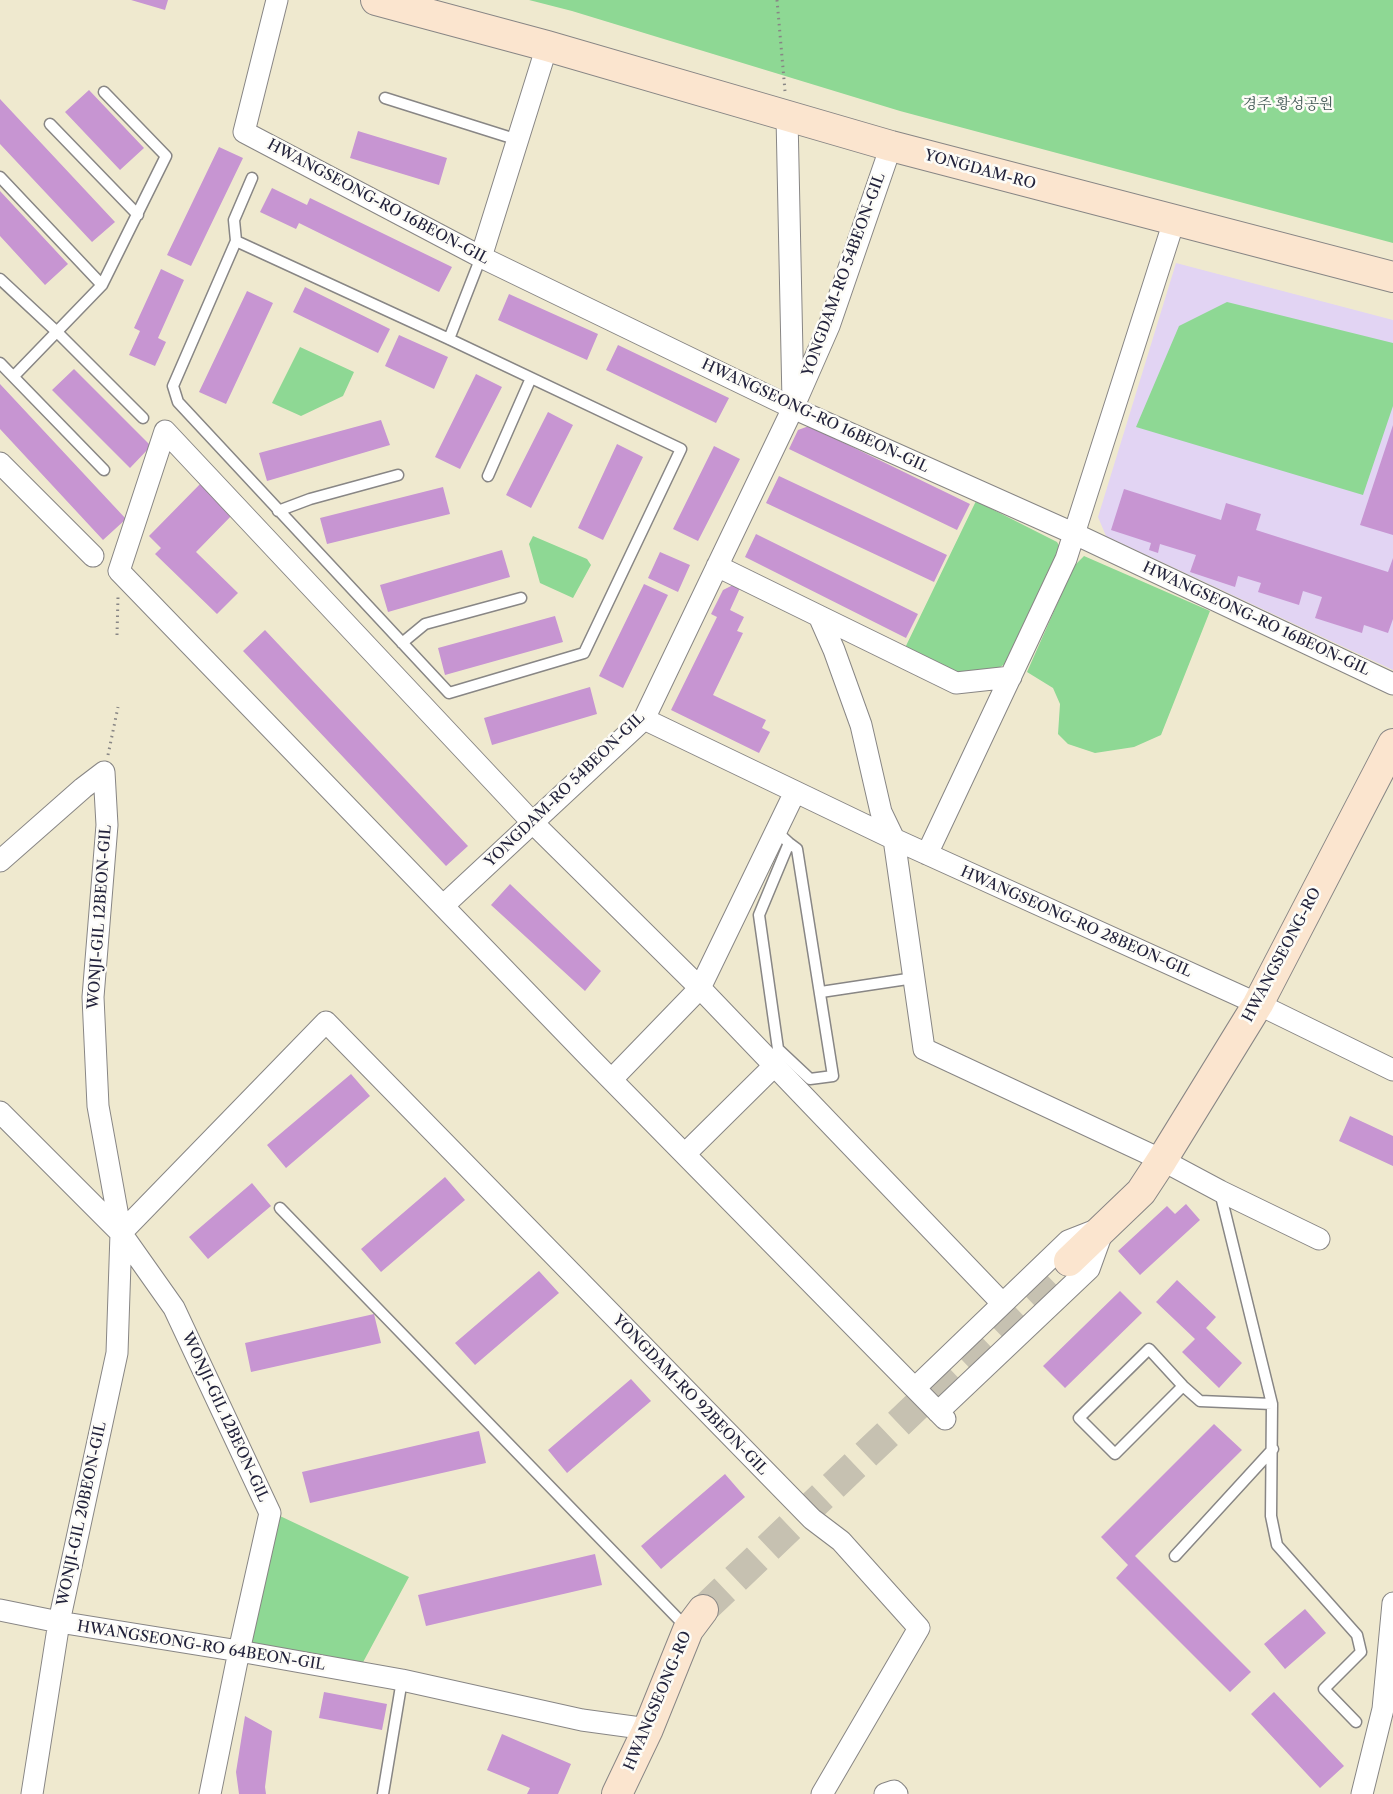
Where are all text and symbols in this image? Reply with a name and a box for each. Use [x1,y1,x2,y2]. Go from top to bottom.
park label: 경주 황성공원 [1243,96,1333,114]
street label: HWANGSEONG-RO 16BEON-GIL [264,136,492,268]
street label: YONGDAM-RO [922,146,1038,194]
street label: YONGDAM-RO 54BEON-GIL [799,171,889,379]
street label: HWANGSEONG-RO 16BEON-GIL [699,355,931,477]
street label: HWANGSEONG-RO 16BEON-GIL [1140,558,1372,680]
street label: YONGDAM-RO 54BEON-GIL [481,709,649,871]
street label: WONJI-GIL 12BEON-GIL [85,824,115,1010]
street label: HWANGSEONG-RO 28BEON-GIL [958,863,1194,981]
street label: HWANGSEONG-RO [1239,885,1325,1025]
street label: YONGDAM-RO 92BEON-GIL [609,1311,771,1479]
street label: WONJI-GIL 12BEON-GIL [178,1329,272,1505]
street label: WONJI-GIL 20BEON-GIL [54,1420,110,1608]
street label: HWANGSEONG-RO 64BEON-GIL [76,1617,326,1675]
street label: HWANGSEONG-RO [620,1629,696,1773]

